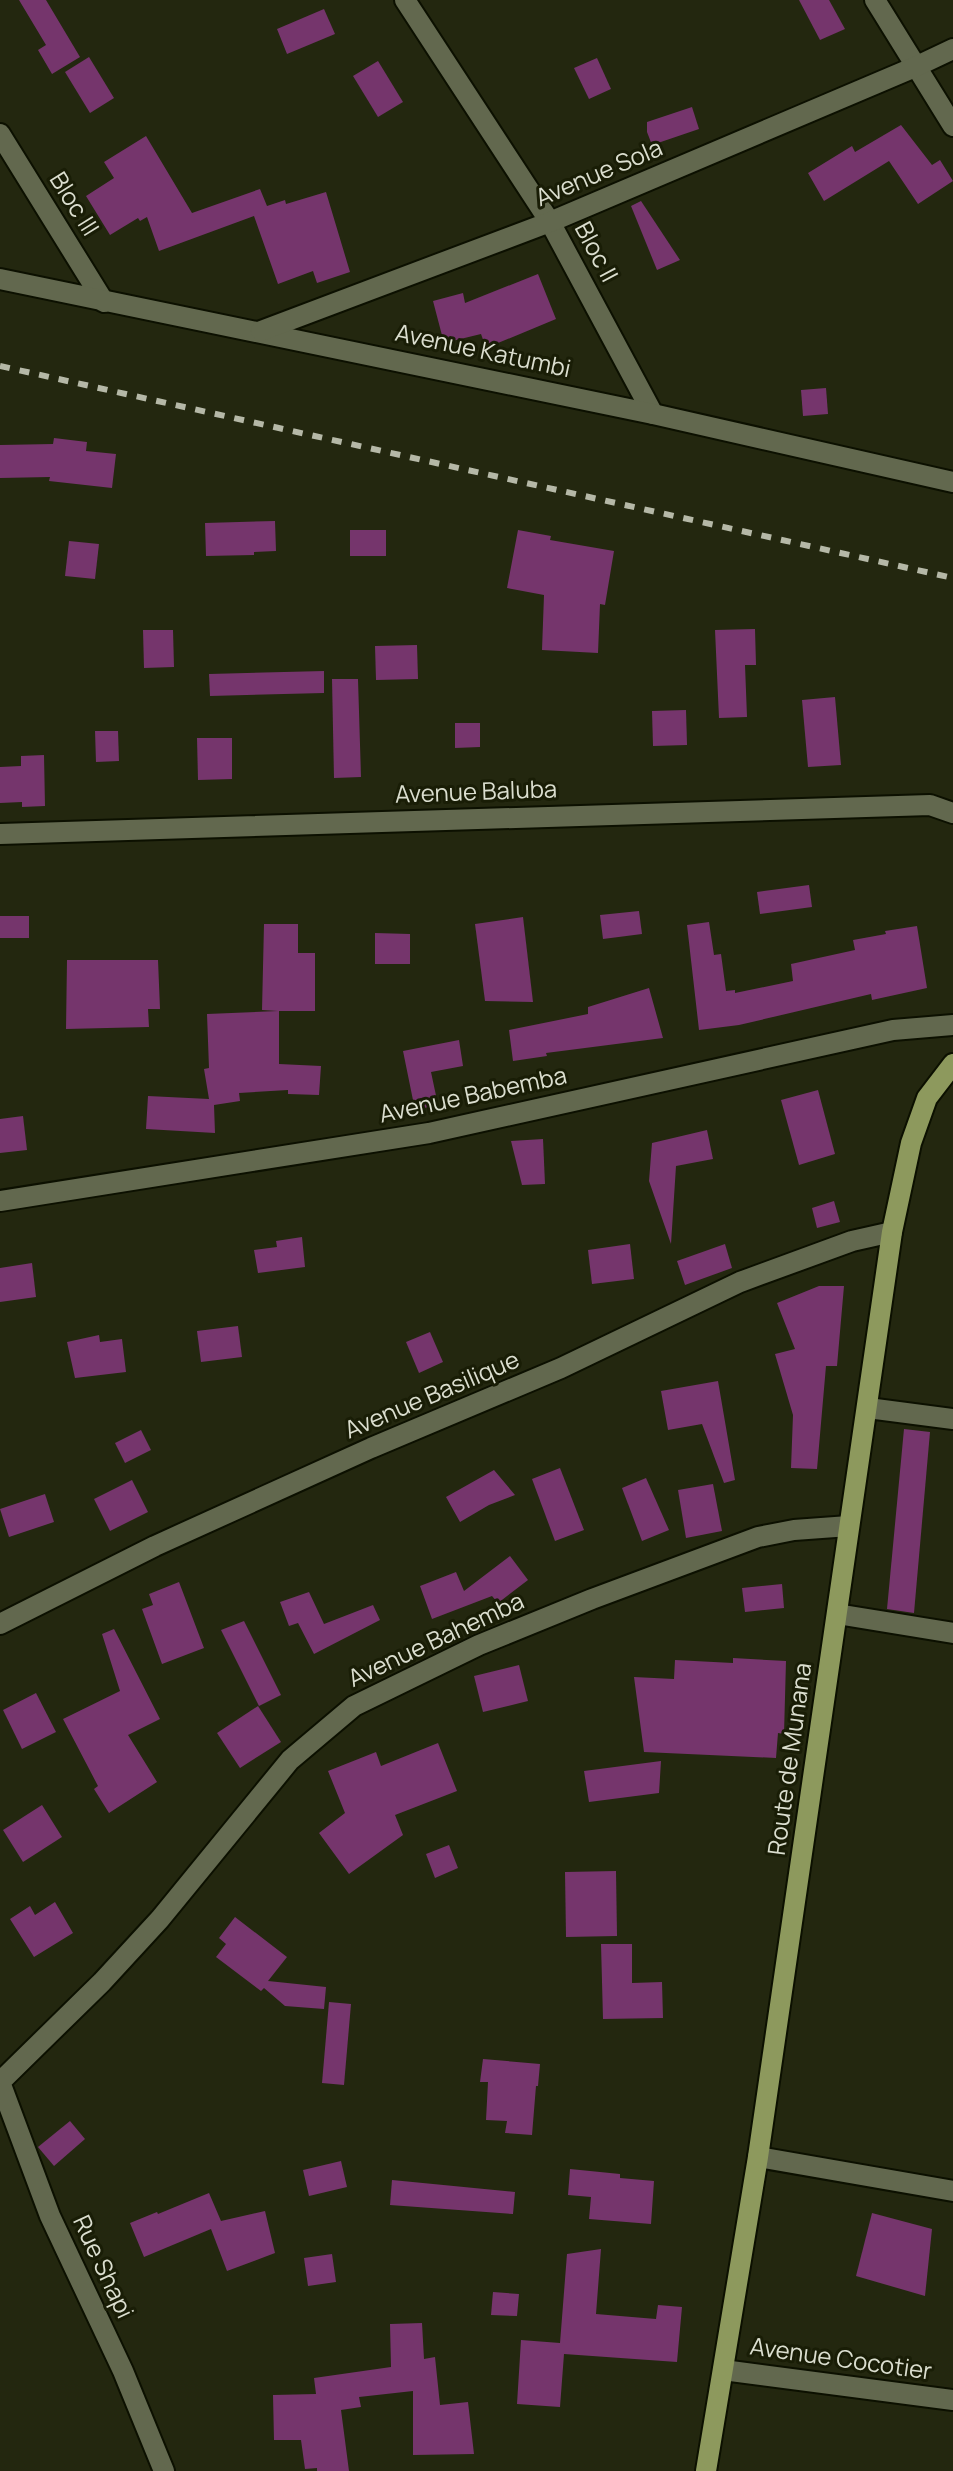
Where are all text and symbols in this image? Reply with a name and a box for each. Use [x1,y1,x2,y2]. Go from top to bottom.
street label: Avenue Sola [530,130,667,213]
street label: Bloc III [43,165,108,241]
street label: Bloc II [568,215,627,287]
street label: Avenue Katumbi [393,315,574,384]
street label: Avenue Baluba [394,771,558,810]
street label: Avenue Babemba [376,1058,569,1130]
street label: Avenue Basilique [339,1342,524,1445]
street label: Avenue Bahemba [342,1583,529,1694]
street label: Route de Munana [759,1660,818,1857]
street label: Rue Shapi [66,2209,143,2323]
street label: Avenue Cocotier [748,2328,935,2387]

